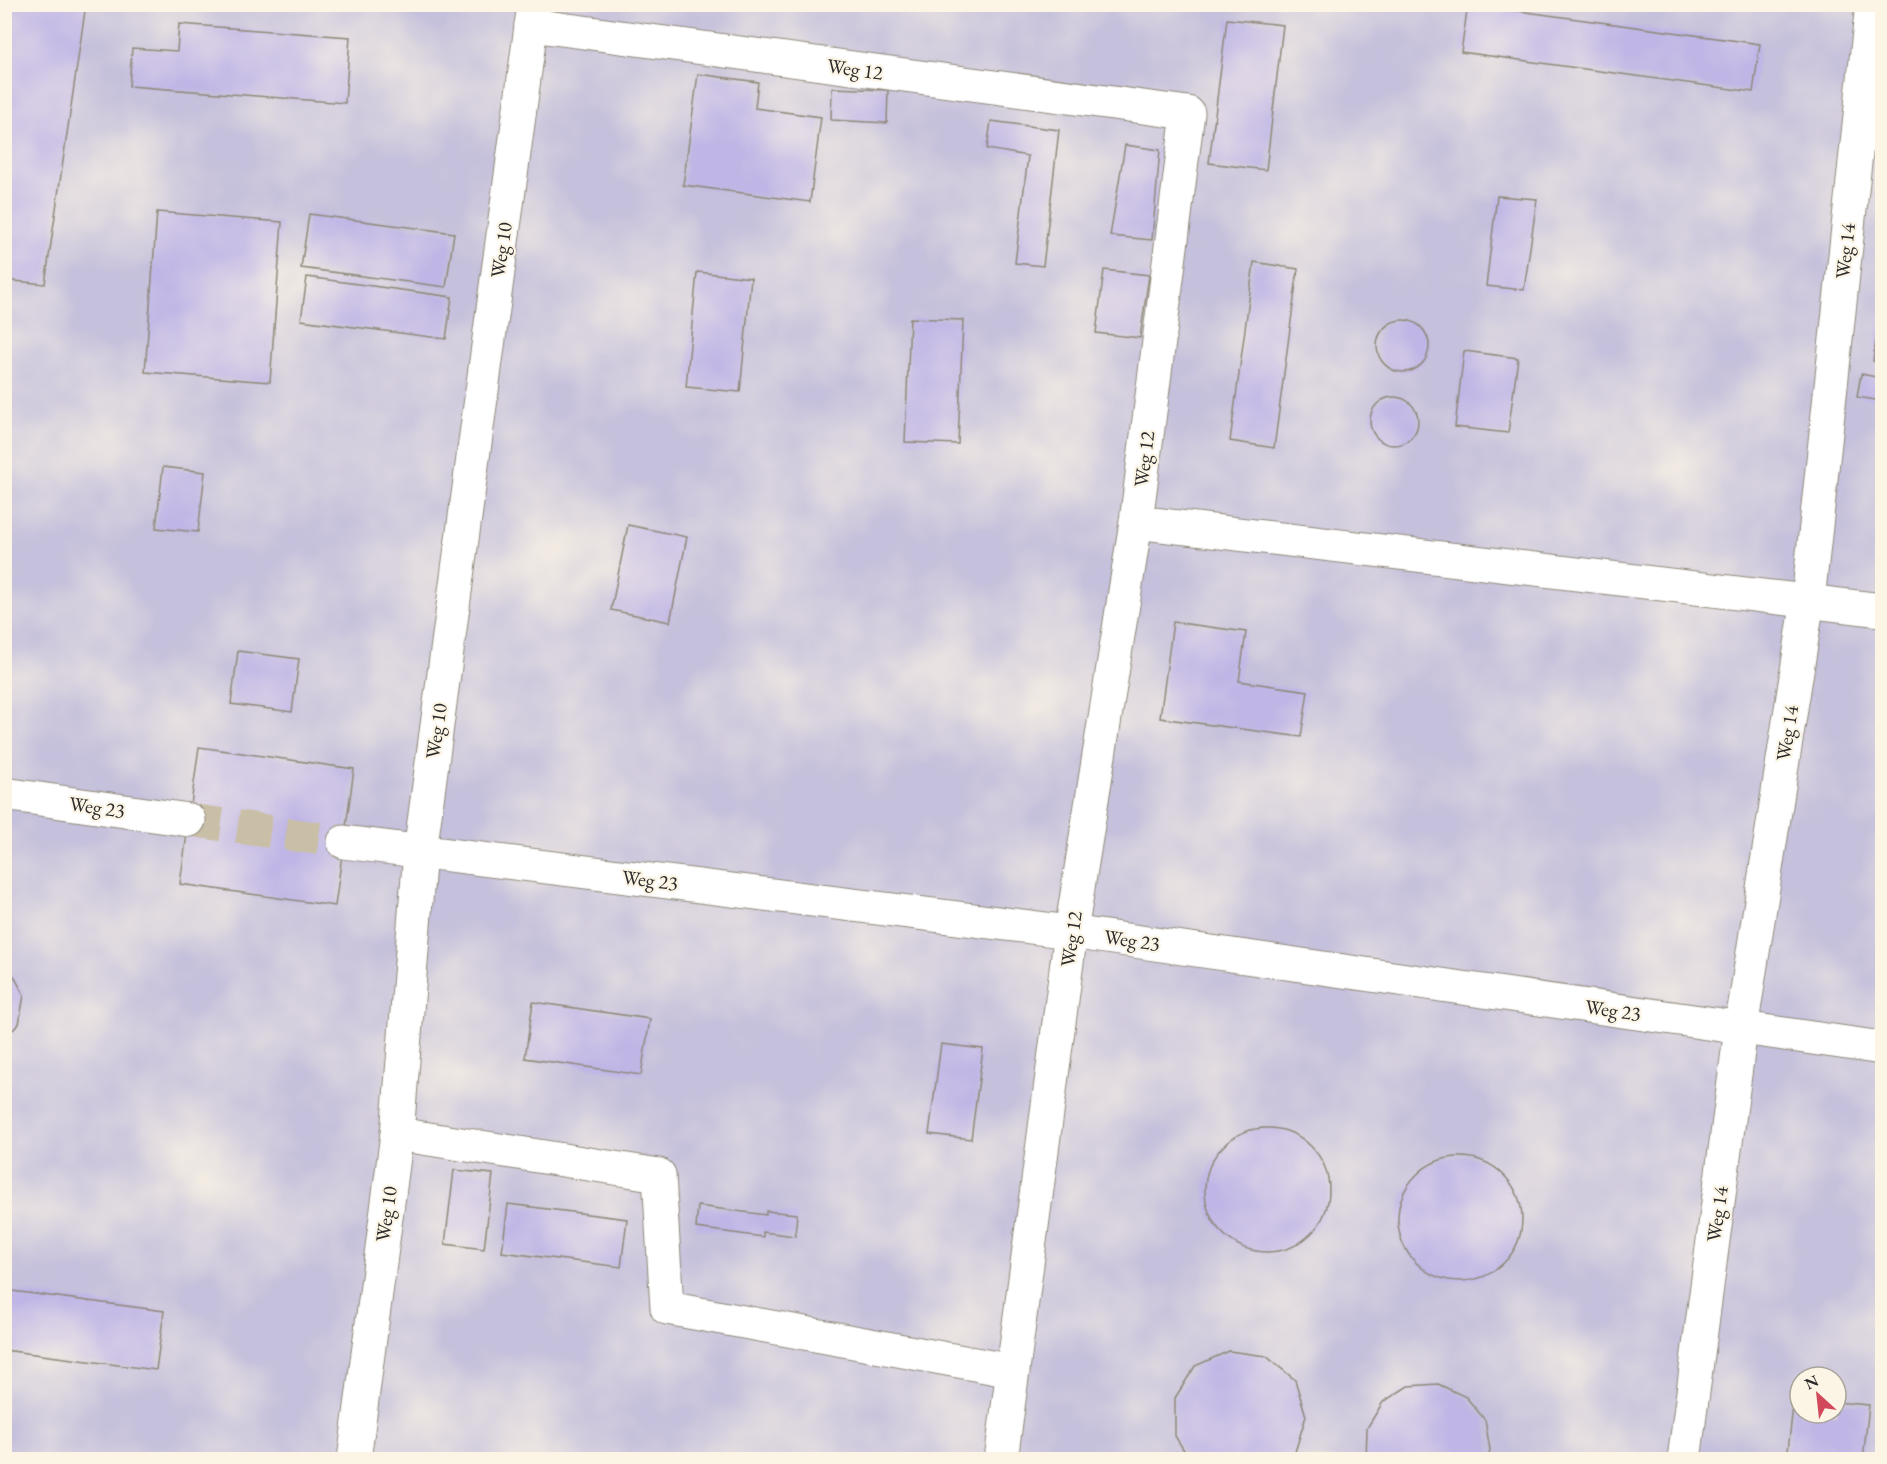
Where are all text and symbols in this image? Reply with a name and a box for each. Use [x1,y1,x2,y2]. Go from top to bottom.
street label: Weg 12 [825,52,885,86]
street label: Weg 10 [484,220,518,280]
street label: Weg 14 [1829,221,1861,280]
street label: Weg 12 [1128,429,1160,488]
street label: Weg 10 [419,701,453,761]
street label: Weg 14 [1770,703,1804,763]
street label: Weg 23 [67,790,127,824]
street label: Weg 23 [621,864,679,896]
street label: Weg 12 [1054,909,1088,969]
street label: Weg 23 [1102,923,1162,957]
street label: Weg 23 [1583,993,1643,1027]
street label: Weg 10 [369,1184,403,1244]
street label: Weg 14 [1700,1184,1734,1244]
north arrow [1788,1365,1848,1425]
text: N [1801,1370,1822,1394]

